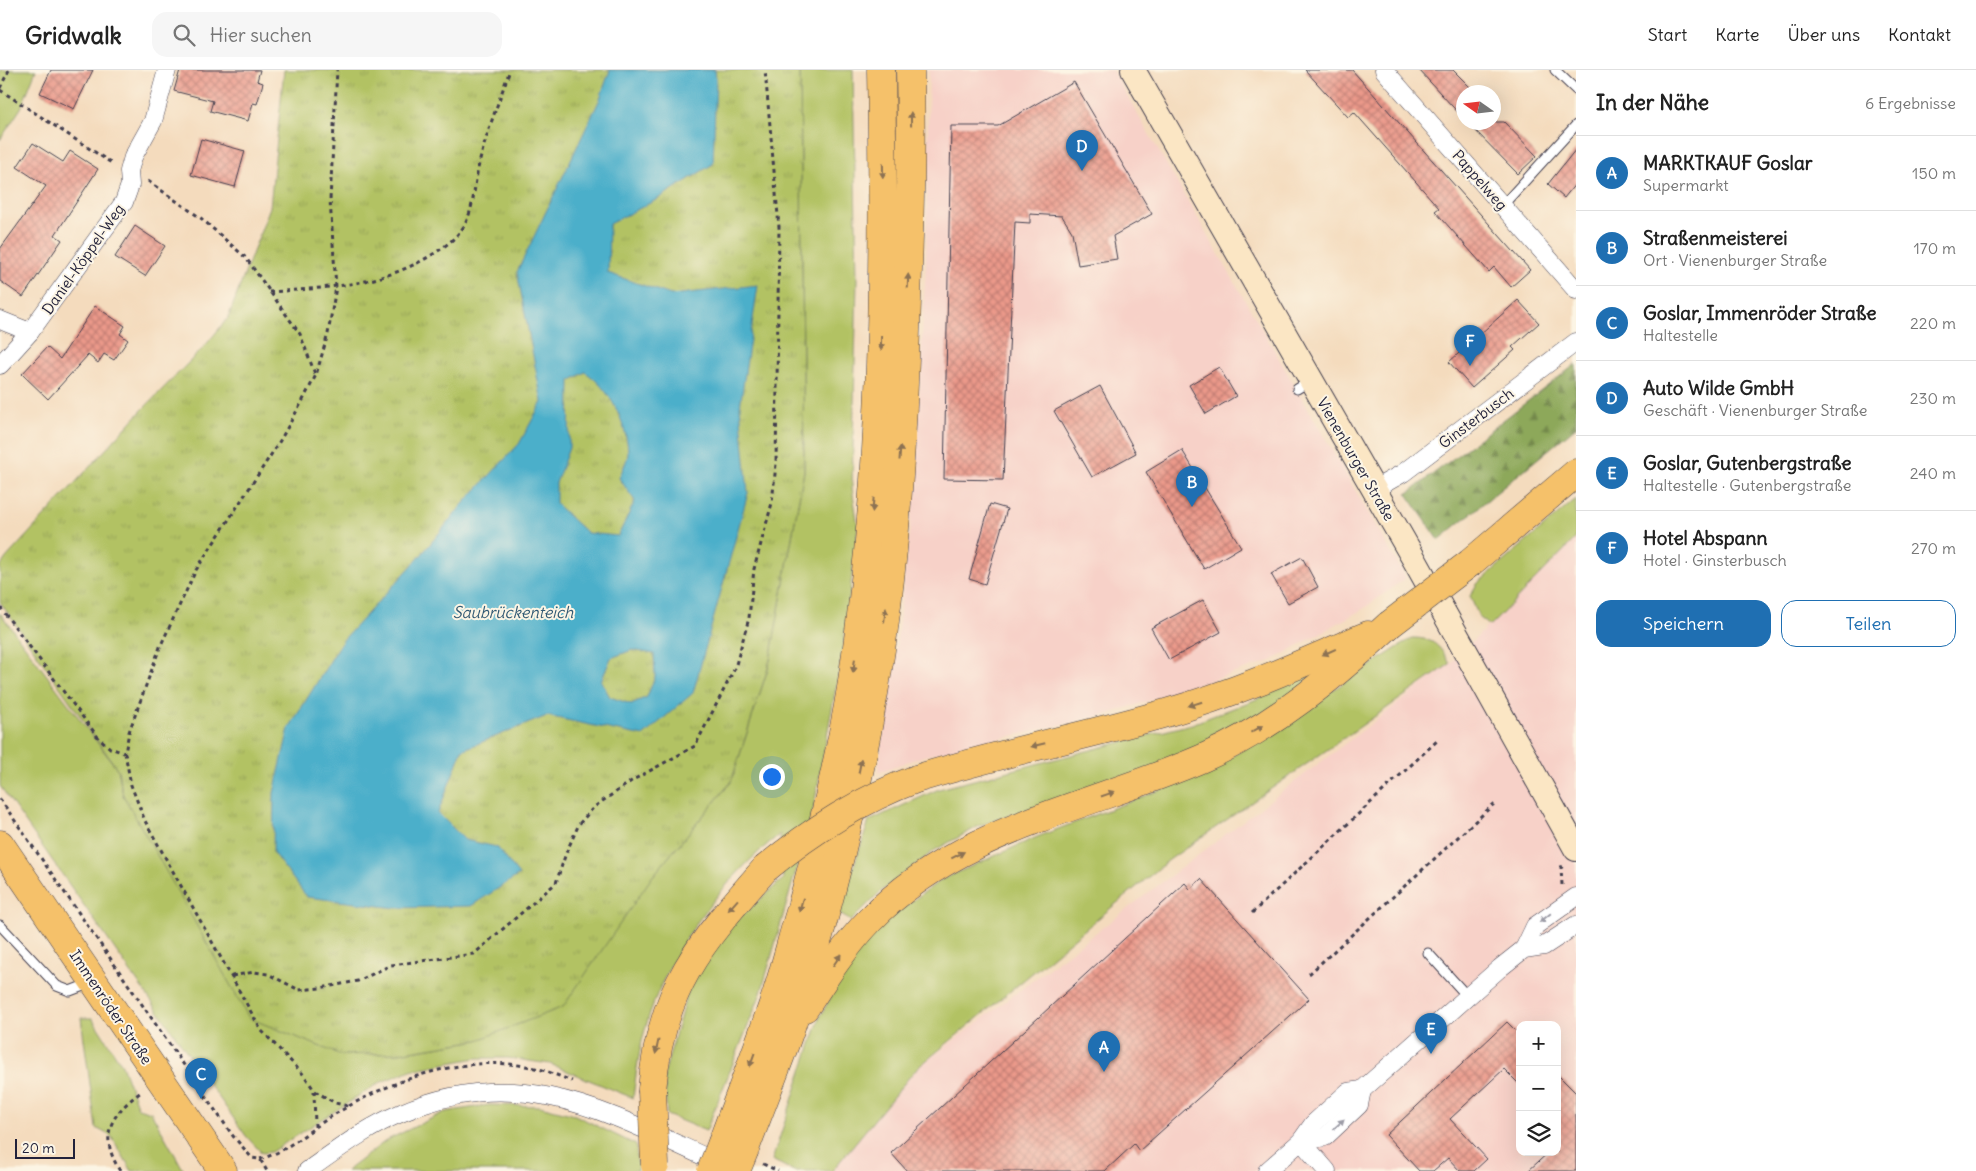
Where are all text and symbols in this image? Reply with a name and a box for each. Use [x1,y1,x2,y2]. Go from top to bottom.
search box [152,12,502,57]
text: Gridwalk [25,20,122,50]
icon: search [170,21,198,49]
text: Hier suchen [210,23,312,47]
text: Start [1648,23,1687,46]
text: Karte [1715,23,1760,46]
text: Über uns [1788,23,1860,46]
text: Kontakt [1888,23,1951,46]
north arrow [1456,85,1501,130]
text: In der Nähe [1596,89,1709,116]
text: 6 Ergebnisse [1865,93,1956,113]
one-way arrow [907,110,915,126]
pin: D [1066,130,1098,171]
street label: Pappelweg [1449,146,1511,214]
text: MARKTKAUF Goslar [1643,151,1812,175]
one-way arrow [879,163,887,179]
text: A [1607,163,1617,183]
text: 150 m [1912,163,1956,183]
text: Supermarkt [1643,175,1729,195]
street label: Daniel-Köppel-Weg [38,200,128,318]
text: Straßenmeisterei [1643,226,1788,250]
text: B [1607,238,1617,258]
text: 170 m [1913,238,1956,258]
text: Ort · Vienenburger Straße [1643,250,1827,270]
one-way arrow [904,273,912,289]
text: Goslar, Immenröder Straße [1643,301,1877,325]
text: C [1607,313,1617,333]
text: 220 m [1910,313,1956,333]
pin: F [1454,325,1486,366]
text: Haltestelle [1643,325,1718,345]
one-way arrow [877,335,885,351]
text: Auto Wilde GmbH [1643,376,1794,400]
street label: Ginsterbusch [1435,383,1518,452]
text: D [1606,388,1618,408]
text: 230 m [1910,388,1956,408]
street label: Vienenburger Straße [1313,394,1399,524]
text: Geschäft · Vienenburger Straße [1643,400,1867,420]
one-way arrow [897,445,905,461]
text: Goslar, Gutenbergstraße [1643,451,1851,475]
text: E [1607,463,1617,483]
text: 240 m [1910,463,1956,483]
pin: B [1176,466,1208,507]
text: Haltestelle · Gutenbergstraße [1643,475,1851,495]
one-way arrow [869,497,877,513]
text: Hotel Abspann [1643,526,1767,550]
text: F [1607,538,1617,558]
text: 270 m [1911,538,1956,558]
text: Hotel · Ginsterbusch [1643,550,1787,570]
button: Speichern [1596,600,1771,647]
button: Teilen [1781,600,1956,647]
water label: Saubrückenteich [453,602,574,622]
one-way arrow [881,607,889,623]
one-way arrow [1322,649,1336,657]
one-way arrow [850,659,858,675]
one-way arrow [1187,701,1202,708]
one-way arrow [1249,725,1264,733]
one-way arrow [1030,741,1045,749]
one-way arrow [856,759,864,774]
your location [759,764,785,790]
one-way arrow [1101,790,1116,798]
one-way arrow [950,851,965,859]
one-way arrow [797,897,805,912]
one-way arrow [728,899,739,912]
one-way arrow [1539,913,1552,924]
street label: Immenröder Straße [66,946,156,1068]
one-way arrow [832,954,841,967]
pin: E [1415,1013,1447,1054]
map controls [1516,1021,1561,1156]
button: + [1516,1021,1561,1066]
pin: A [1088,1031,1120,1072]
one-way arrow [653,1039,661,1055]
one-way arrow [748,1052,755,1067]
pin: C [185,1058,217,1099]
button: − [1516,1066,1561,1111]
button: layers [1516,1111,1561,1156]
one-way arrow [1332,1118,1344,1130]
scale bar [15,1136,75,1159]
text: 20 m [22,1139,55,1157]

